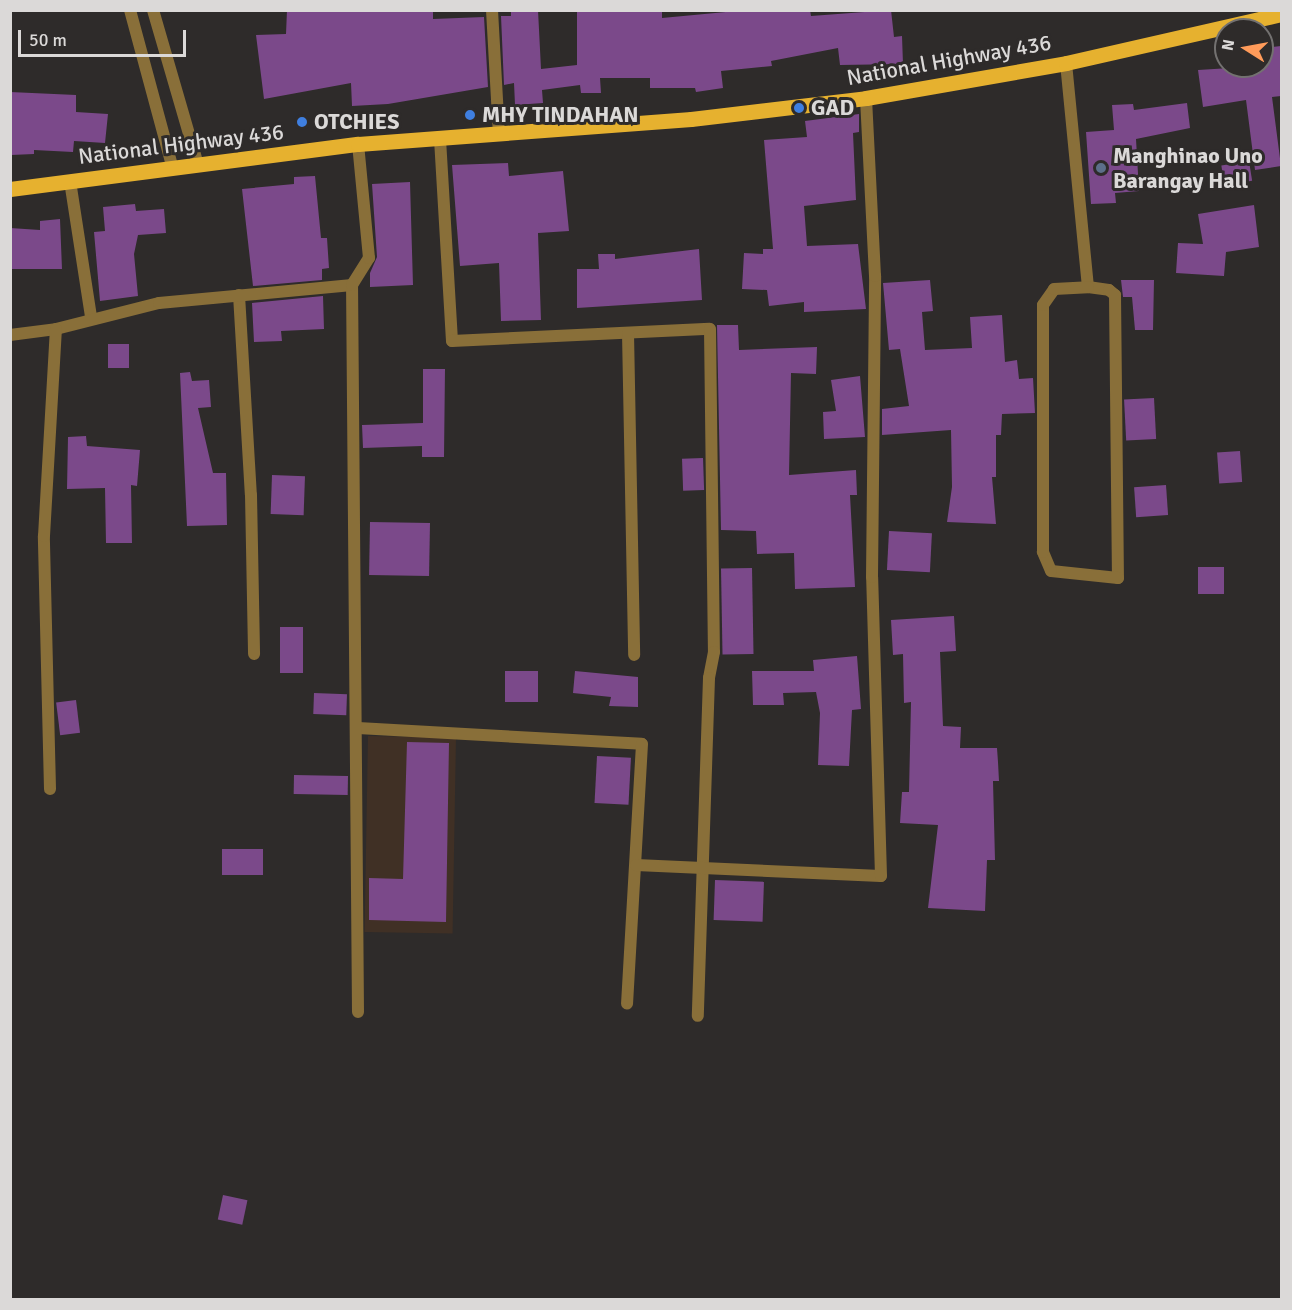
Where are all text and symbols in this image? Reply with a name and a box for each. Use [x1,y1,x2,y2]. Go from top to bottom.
scale bar [21,18,189,56]
north arrow [1214,18,1274,78]
text: 50 m [29,29,67,51]
street label: National Highway 436 [845,29,1053,91]
text: N [1217,38,1239,52]
place label: GAD [811,95,854,121]
marker: GAD [792,101,806,115]
place label: MHY TINDAHAN [482,102,639,128]
marker: MHY TINDAHAN [463,108,477,122]
place label: OTCHIES [314,109,399,135]
marker: OTCHIES [295,115,309,129]
street label: National Highway 436 [77,118,285,170]
place label: Manghinao Uno Barangay Hall [1113,142,1263,194]
marker: Manghinao Uno Barangay Hall [1094,161,1108,175]

